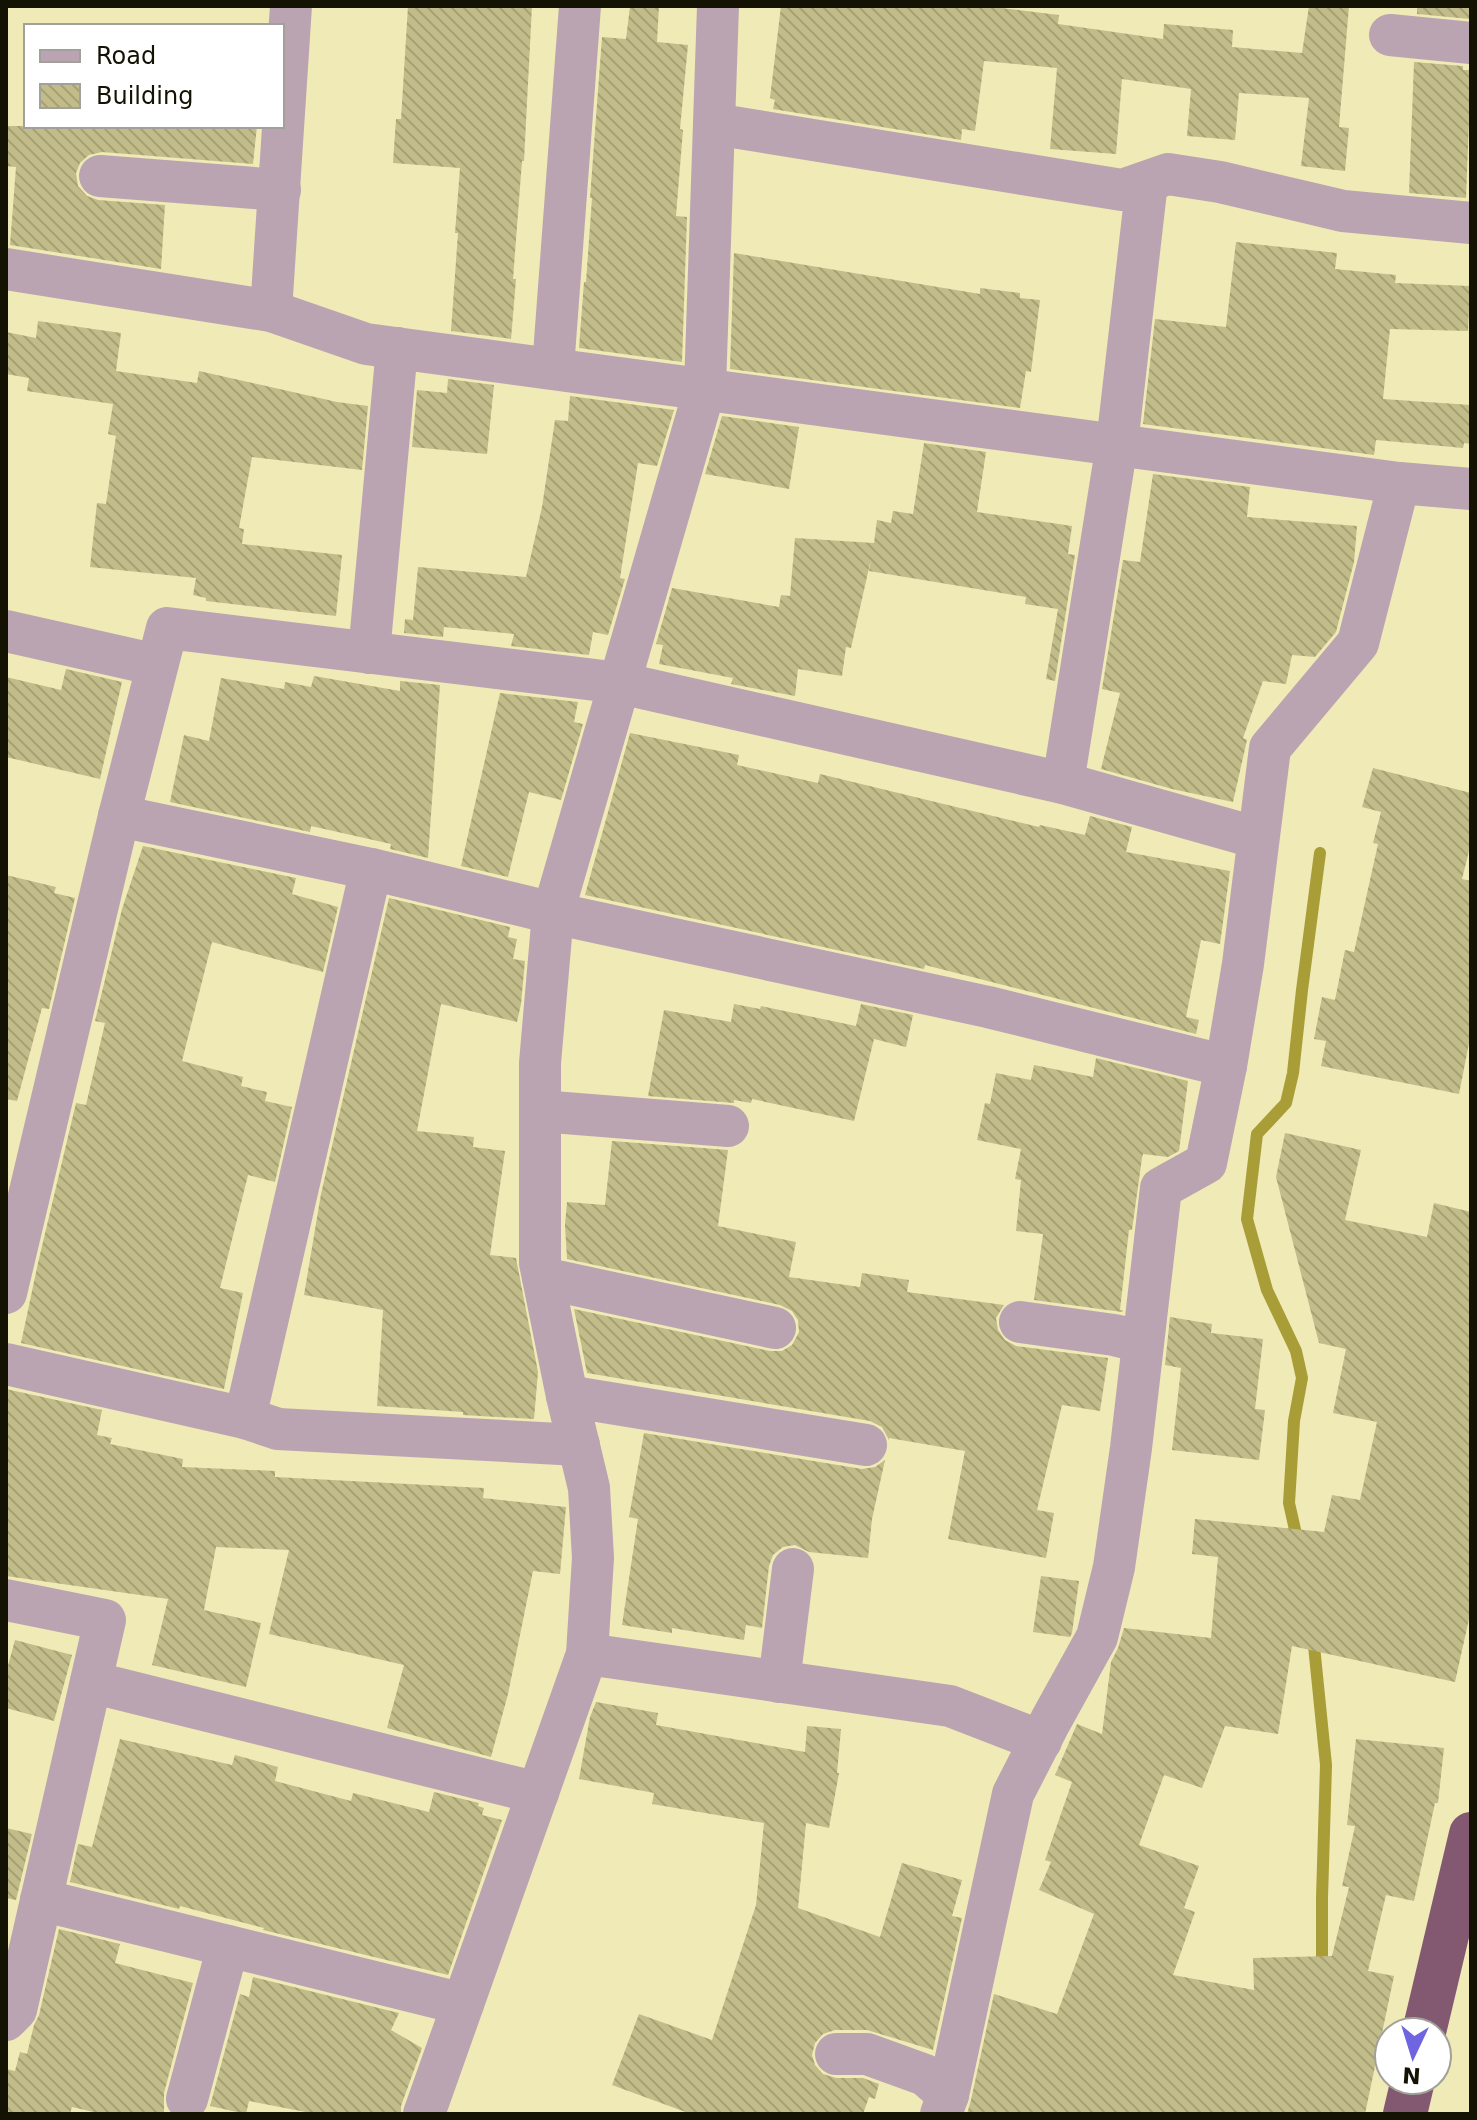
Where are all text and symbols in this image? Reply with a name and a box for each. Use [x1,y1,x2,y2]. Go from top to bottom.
legend [24,24,284,128]
text: Road [96,42,156,70]
text: Building [96,82,193,110]
north arrow [1373,2016,1453,2096]
text: N [1402,2062,1422,2089]

